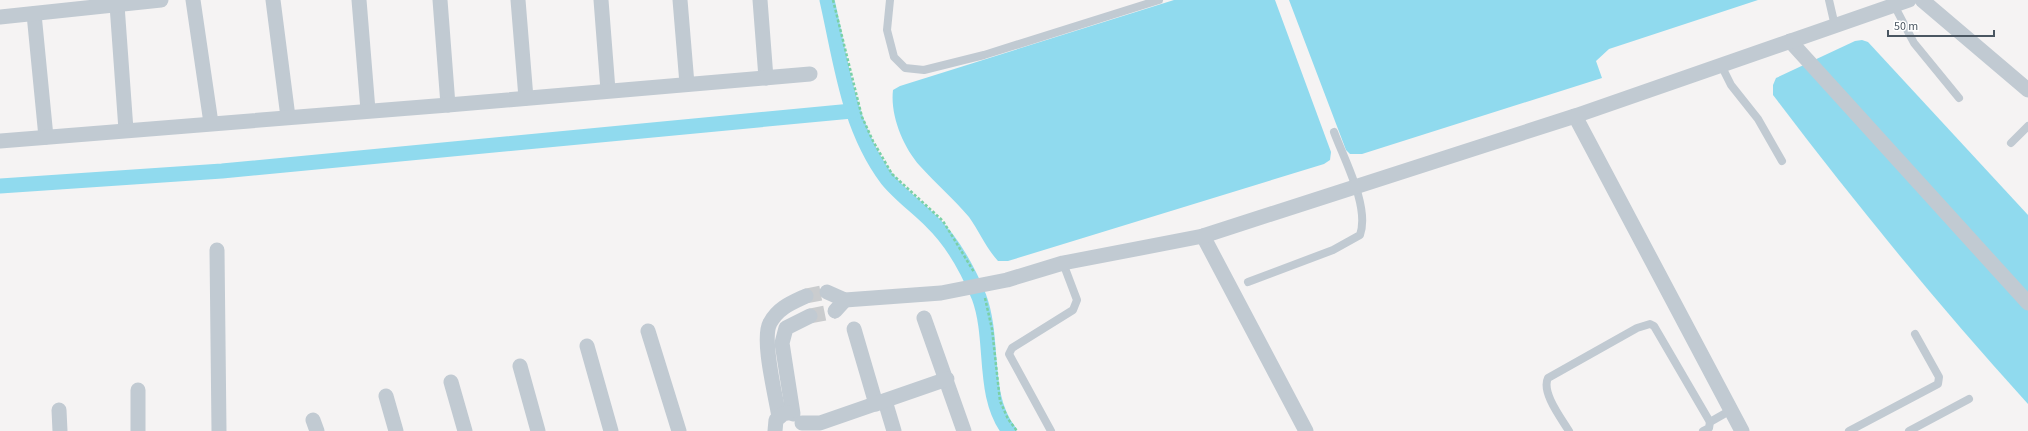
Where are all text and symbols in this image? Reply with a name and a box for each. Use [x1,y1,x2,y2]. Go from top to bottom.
scale bar [1888,12,1994,38]
text: 50 m [1894,18,1918,35]

